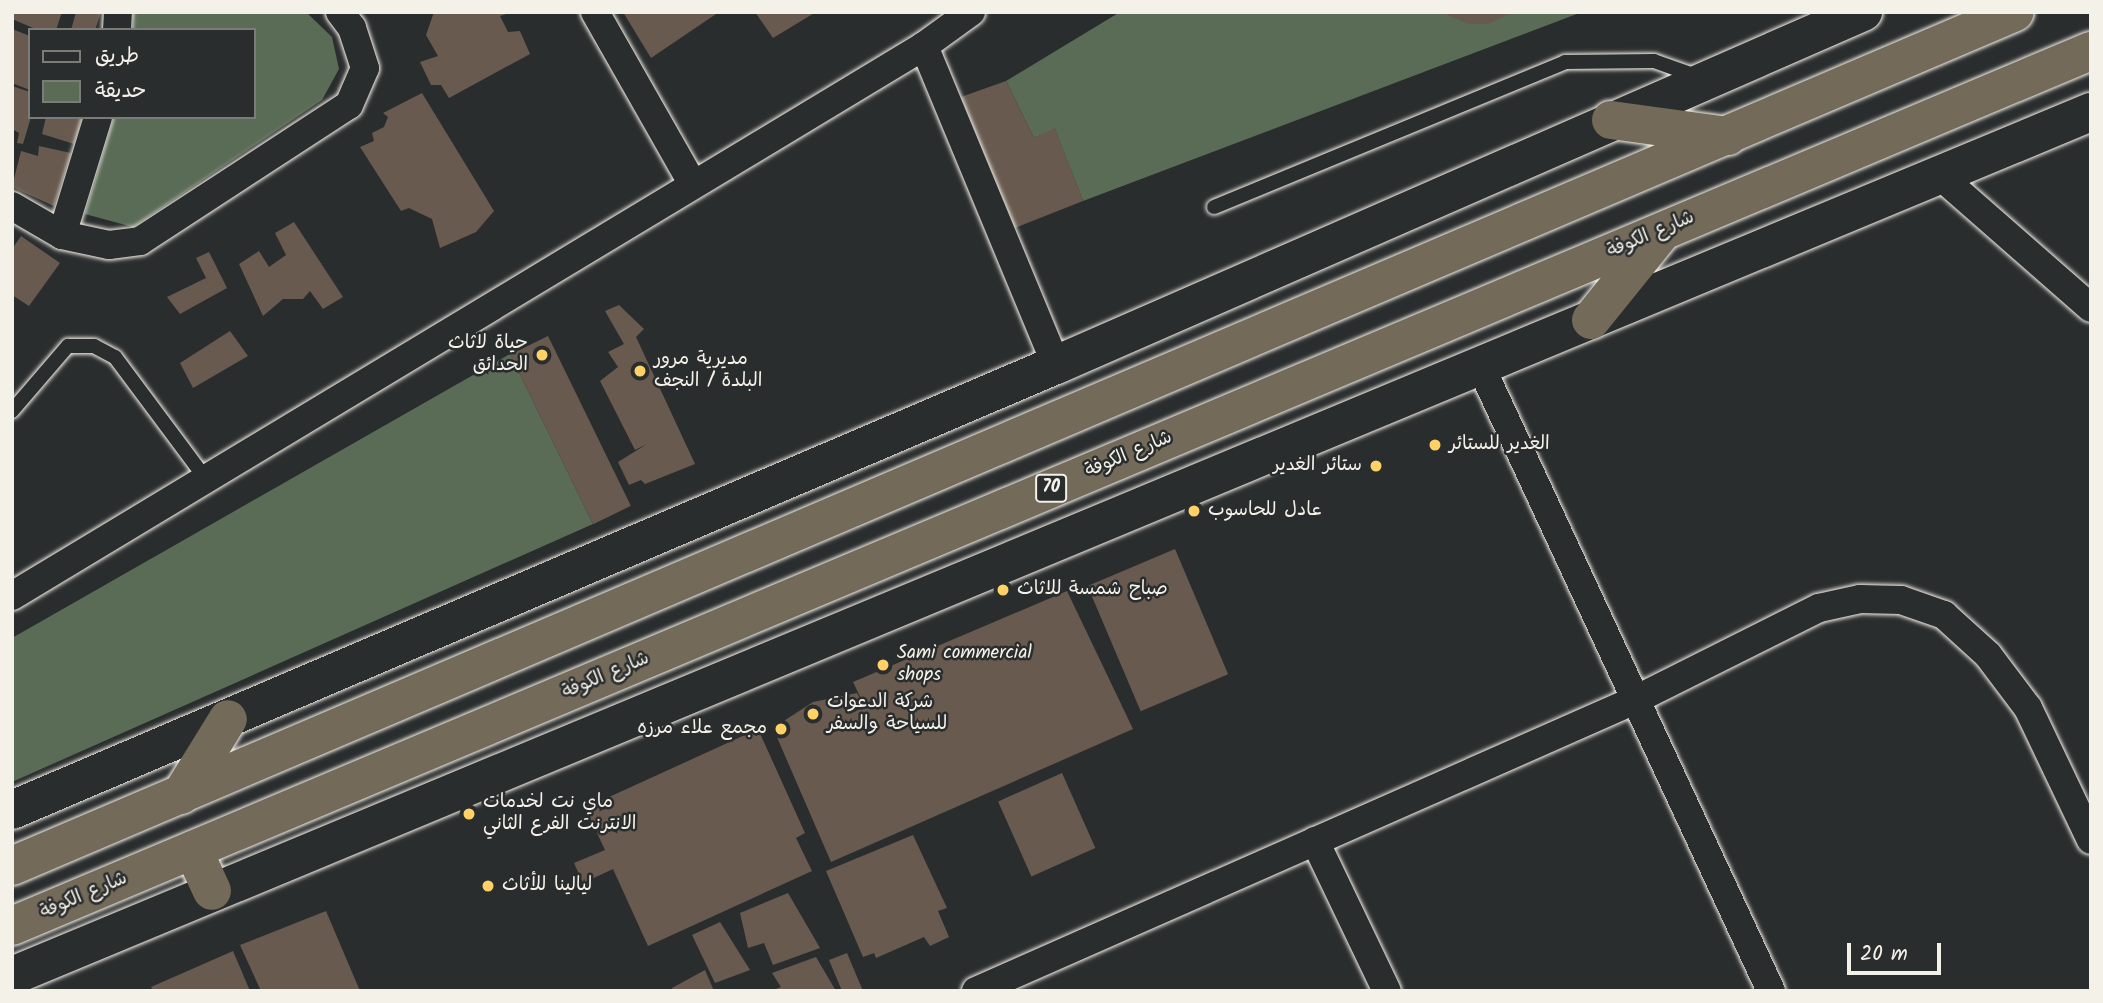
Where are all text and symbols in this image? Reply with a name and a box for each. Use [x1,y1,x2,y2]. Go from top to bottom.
legend [28,28,256,119]
text: طريق [95,40,139,73]
text: حديقة [95,75,146,108]
street label: شارع الكوفة [1604,206,1698,264]
place label: حياة لاثاث الحدائق [448,333,528,377]
marker: حياة لاثاث الحدائق [534,347,550,363]
place label: مديرية مرور البلدة / النجف [654,349,762,393]
marker: مديرية مرور البلدة / النجف [632,363,648,379]
street label: شارع الكوفة [1082,426,1176,484]
place label: الغدير للستائر [1449,434,1550,456]
marker: الغدير للستائر [1427,437,1443,453]
place label: ستائر الغدير [1273,455,1362,477]
marker: ستائر الغدير [1368,458,1384,474]
road number: 70 [1034,474,1068,502]
place label: عادل للحاسوب [1208,500,1323,522]
marker: عادل للحاسوب [1186,503,1202,519]
place label: صباح شمسة للاثاث [1017,579,1168,601]
marker: صباح شمسة للاثاث [995,582,1011,598]
place label: Sami commercial shops [897,643,1032,687]
street label: شارع الكوفة [559,647,653,705]
marker: Sami commercial shops [875,657,891,673]
place label: شركة الدعوات للسياحة والسفر [827,692,947,736]
marker: شركة الدعوات للسياحة والسفر [805,706,821,722]
place label: مجمع علاء مرزه [637,718,767,740]
marker: مجمع علاء مرزه [773,721,789,737]
place label: ماي نت لخدمات الانترنت الفرع الثاني [483,792,636,836]
marker: ماي نت لخدمات الانترنت الفرع الثاني [461,806,477,822]
street label: شارع الكوفة [37,867,131,925]
place label: ليالينا للأثاث [502,875,592,897]
marker: ليالينا للأثاث [480,878,496,894]
scale bar [1851,930,1946,974]
text: 20 m [1860,938,1908,971]

